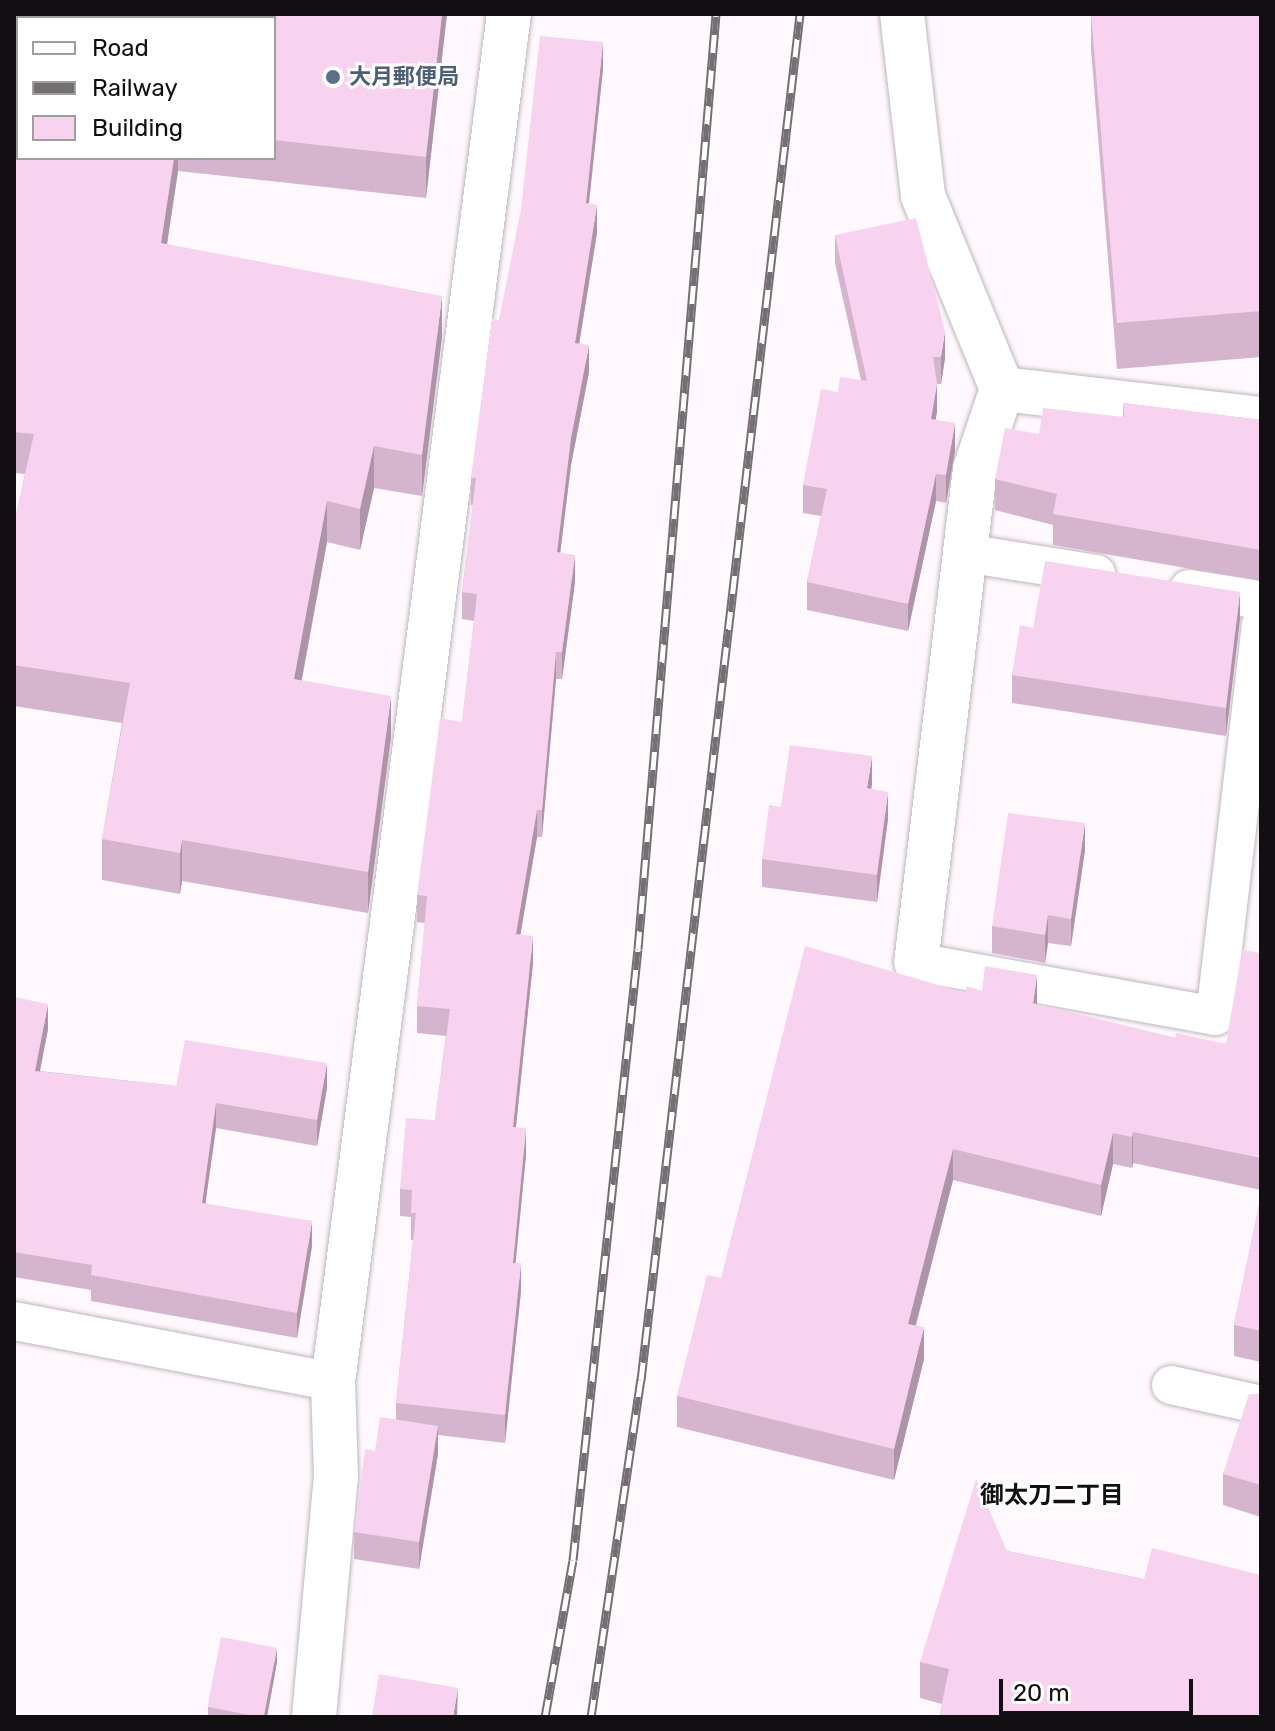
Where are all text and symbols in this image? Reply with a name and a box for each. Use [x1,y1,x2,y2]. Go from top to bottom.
legend [16,16,276,160]
text: Road [92,34,149,62]
place label: 大月郵便局 [349,64,459,90]
marker: 大月郵便局 [324,68,342,86]
text: Railway [92,74,178,102]
text: Building [92,114,183,142]
district label: 御太刀二丁目 [980,1482,1124,1510]
scale bar [1003,1663,1197,1713]
text: 20 m [1013,1679,1070,1707]

